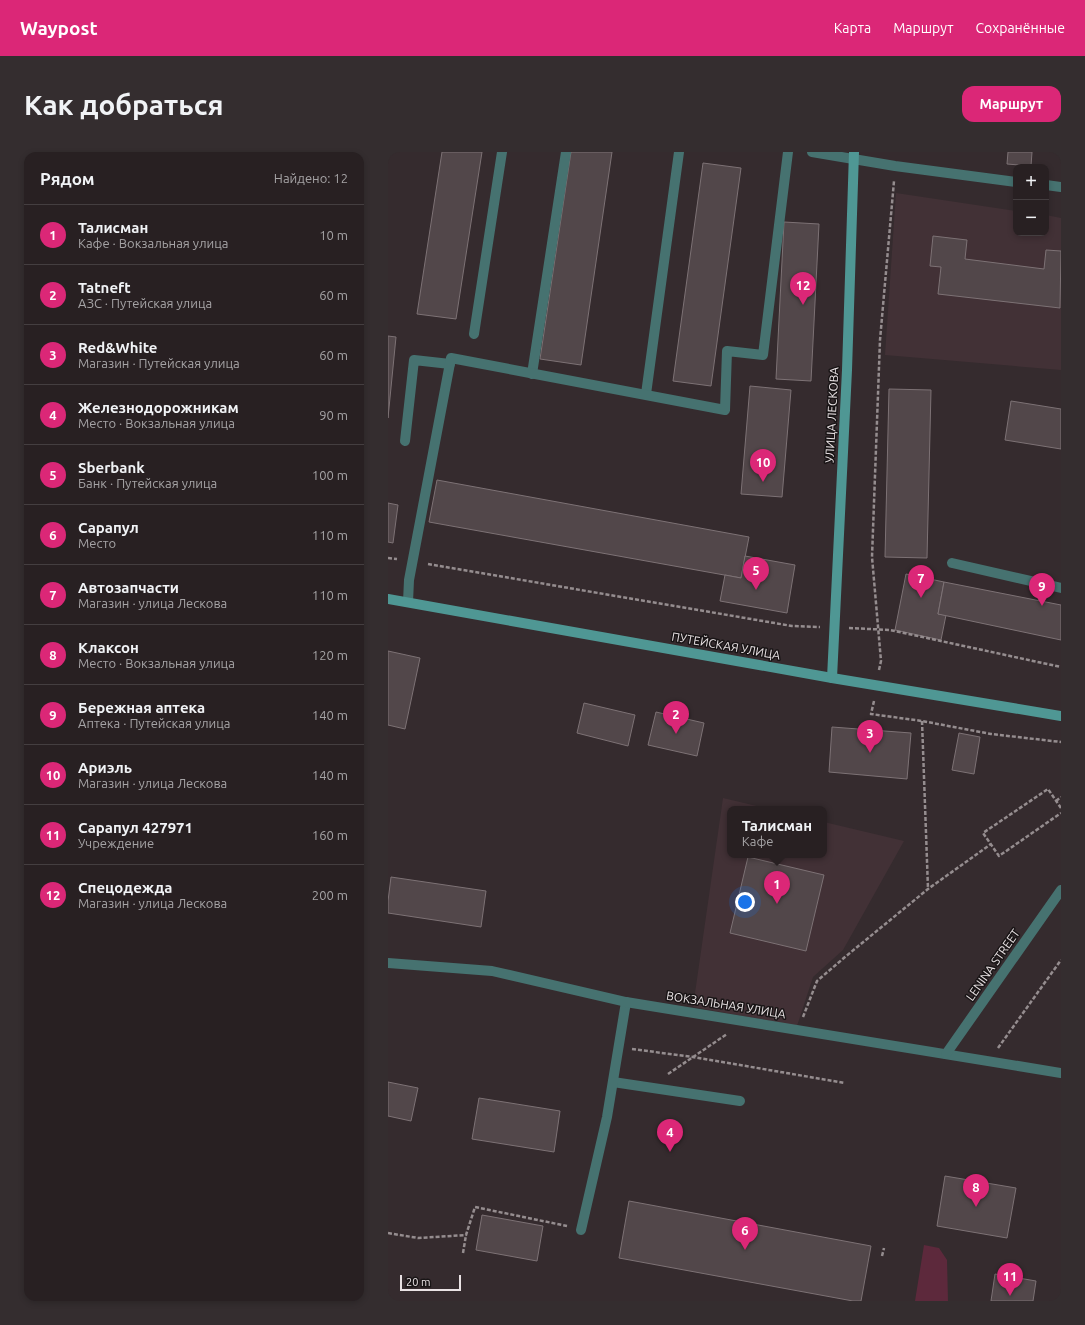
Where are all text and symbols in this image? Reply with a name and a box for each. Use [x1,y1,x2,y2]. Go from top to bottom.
text: Waypost [20,17,98,39]
text: Карта [834,20,871,36]
text: Маршрут [893,20,954,36]
text: Сохранённые [976,20,1065,36]
button: Маршрут [962,86,1061,122]
text: Как добраться [24,89,223,120]
map controls [1013,164,1049,236]
button: + [1013,164,1049,200]
text: Рядом [40,169,95,188]
text: Найдено: 12 [274,171,348,185]
button: − [1013,200,1049,236]
text: Талисман [78,219,148,236]
text: 1 [49,228,57,242]
text: 10 m [319,228,348,242]
text: Кафе · Вокзальная улица [78,236,228,250]
pin: 12 [790,272,816,305]
text: Tatneft [78,279,131,296]
text: 2 [49,288,57,302]
text: 60 m [319,288,348,302]
text: АЗС · Путейская улица [78,296,212,310]
text: Red&White [78,339,158,356]
text: 3 [49,348,57,362]
text: 60 m [319,348,348,362]
text: Магазин · Путейская улица [78,356,240,370]
street label: УЛИЦА ЛЕСКОВА [822,366,841,463]
text: Железнодорожникам [78,399,239,416]
text: 4 [49,408,57,422]
text: 90 m [319,408,348,422]
text: Место · Вокзальная улица [78,416,235,430]
pin: 10 [750,449,776,482]
text: Sberbank [78,459,145,476]
text: 5 [49,468,57,482]
text: 100 m [312,468,348,482]
text: Банк · Путейская улица [78,476,217,490]
text: Сарапул [78,519,139,536]
text: 6 [49,528,57,542]
text: 110 m [312,528,348,542]
text: Место [78,536,116,550]
pin: 5 [743,557,769,590]
pin: 7 [908,565,934,598]
pin: 9 [1029,573,1055,606]
text: Автозапчасти [78,579,179,596]
text: 7 [49,588,57,602]
text: 110 m [312,588,348,602]
text: Магазин · улица Лескова [78,596,227,610]
street label: ПУТЕЙСКАЯ УЛИЦА [671,630,782,661]
text: Клаксон [78,639,139,656]
text: 8 [49,648,57,662]
text: 120 m [312,648,348,662]
text: Место · Вокзальная улица [78,656,235,670]
text: Бережная аптека [78,699,205,716]
pin: 2 [663,701,689,734]
text: 9 [49,708,57,722]
text: 140 m [312,708,348,722]
text: Аптека · Путейская улица [78,716,231,730]
pin: 3 [857,720,883,753]
text: Ариэль [78,759,132,776]
text: 10 [46,768,60,782]
text: 140 m [312,768,348,782]
text: Магазин · улица Лескова [78,776,227,790]
popup [727,806,827,858]
text: Талисман [742,817,812,834]
text: Сарапул 427971 [78,819,193,836]
text: 11 [46,828,60,842]
text: 160 m [312,828,348,842]
text: Кафе [742,834,774,848]
text: Учреждение [78,836,154,850]
pin: 1 [764,871,790,904]
text: Спецодежда [78,879,172,896]
text: 12 [46,888,60,902]
text: 200 m [312,888,348,902]
your location [735,892,755,912]
text: Магазин · улица Лескова [78,896,227,910]
street label: LENINA STREET [963,926,1022,1003]
street label: ВОКЗАЛЬНАЯ УЛИЦА [665,989,787,1020]
pin: 4 [657,1119,683,1152]
pin: 8 [963,1174,989,1207]
pin: 6 [732,1217,758,1250]
pin: 11 [997,1263,1023,1296]
scale bar [400,1273,461,1292]
text: 20 m [406,1276,430,1288]

